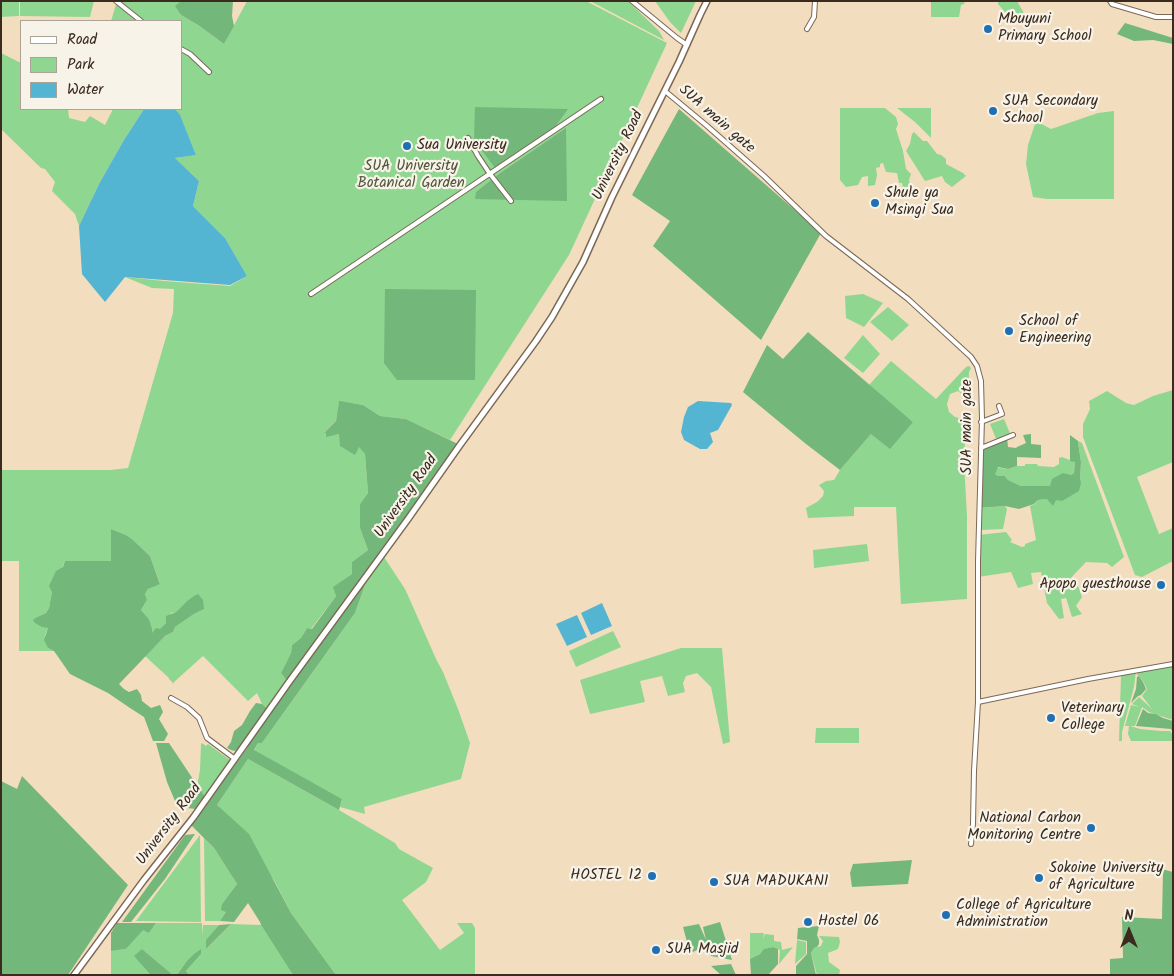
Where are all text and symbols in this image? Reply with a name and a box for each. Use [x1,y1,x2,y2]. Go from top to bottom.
place label: Mbuyuni Primary School [998,11,1092,46]
legend [20,20,182,110]
marker: Mbuyuni Primary School [982,23,994,35]
text: Road [67,28,97,52]
text: Park [67,53,94,77]
text: Water [67,78,103,102]
street label: SUA main gate [674,82,758,158]
place label: SUA Secondary School [1003,93,1098,128]
marker: SUA Secondary School [987,105,999,117]
street label: University Road [590,108,648,204]
place label: Sua University [417,137,507,155]
marker: Sua University [401,140,413,152]
park label: SUA University Botanical Garden [357,158,465,193]
place label: Shule ya Msingi Sua [885,185,954,220]
marker: Shule ya Msingi Sua [869,197,881,209]
place label: School of Engineering [1019,313,1092,348]
marker: School of Engineering [1003,325,1015,337]
street label: SUA main gate [959,379,977,475]
street label: University Road [372,452,442,542]
place label: Apopo guesthouse [1039,576,1151,594]
marker: Apopo guesthouse [1155,579,1167,591]
place label: Veterinary College [1061,700,1124,735]
marker: Veterinary College [1045,712,1057,724]
street label: University Road [133,781,207,869]
place label: National Carbon Monitoring Centre [967,810,1081,845]
marker: National Carbon Monitoring Centre [1085,822,1097,834]
place label: Sokoine University of Agriculture [1049,860,1163,895]
place label: HOSTEL 12 [570,867,642,885]
marker: HOSTEL 12 [646,870,658,882]
marker: Sokoine University of Agriculture [1033,872,1045,884]
place label: SUA MADUKANI [724,873,828,891]
marker: SUA MADUKANI [708,876,720,888]
place label: College of Agriculture Administration [956,897,1091,932]
text: N [1125,905,1133,927]
north arrow [1104,906,1154,956]
marker: College of Agriculture Administration [940,909,952,921]
place label: Hostel 06 [818,913,879,931]
marker: Hostel 06 [802,916,814,928]
place label: SUA Masjid [666,941,738,959]
marker: SUA Masjid [650,944,662,956]

